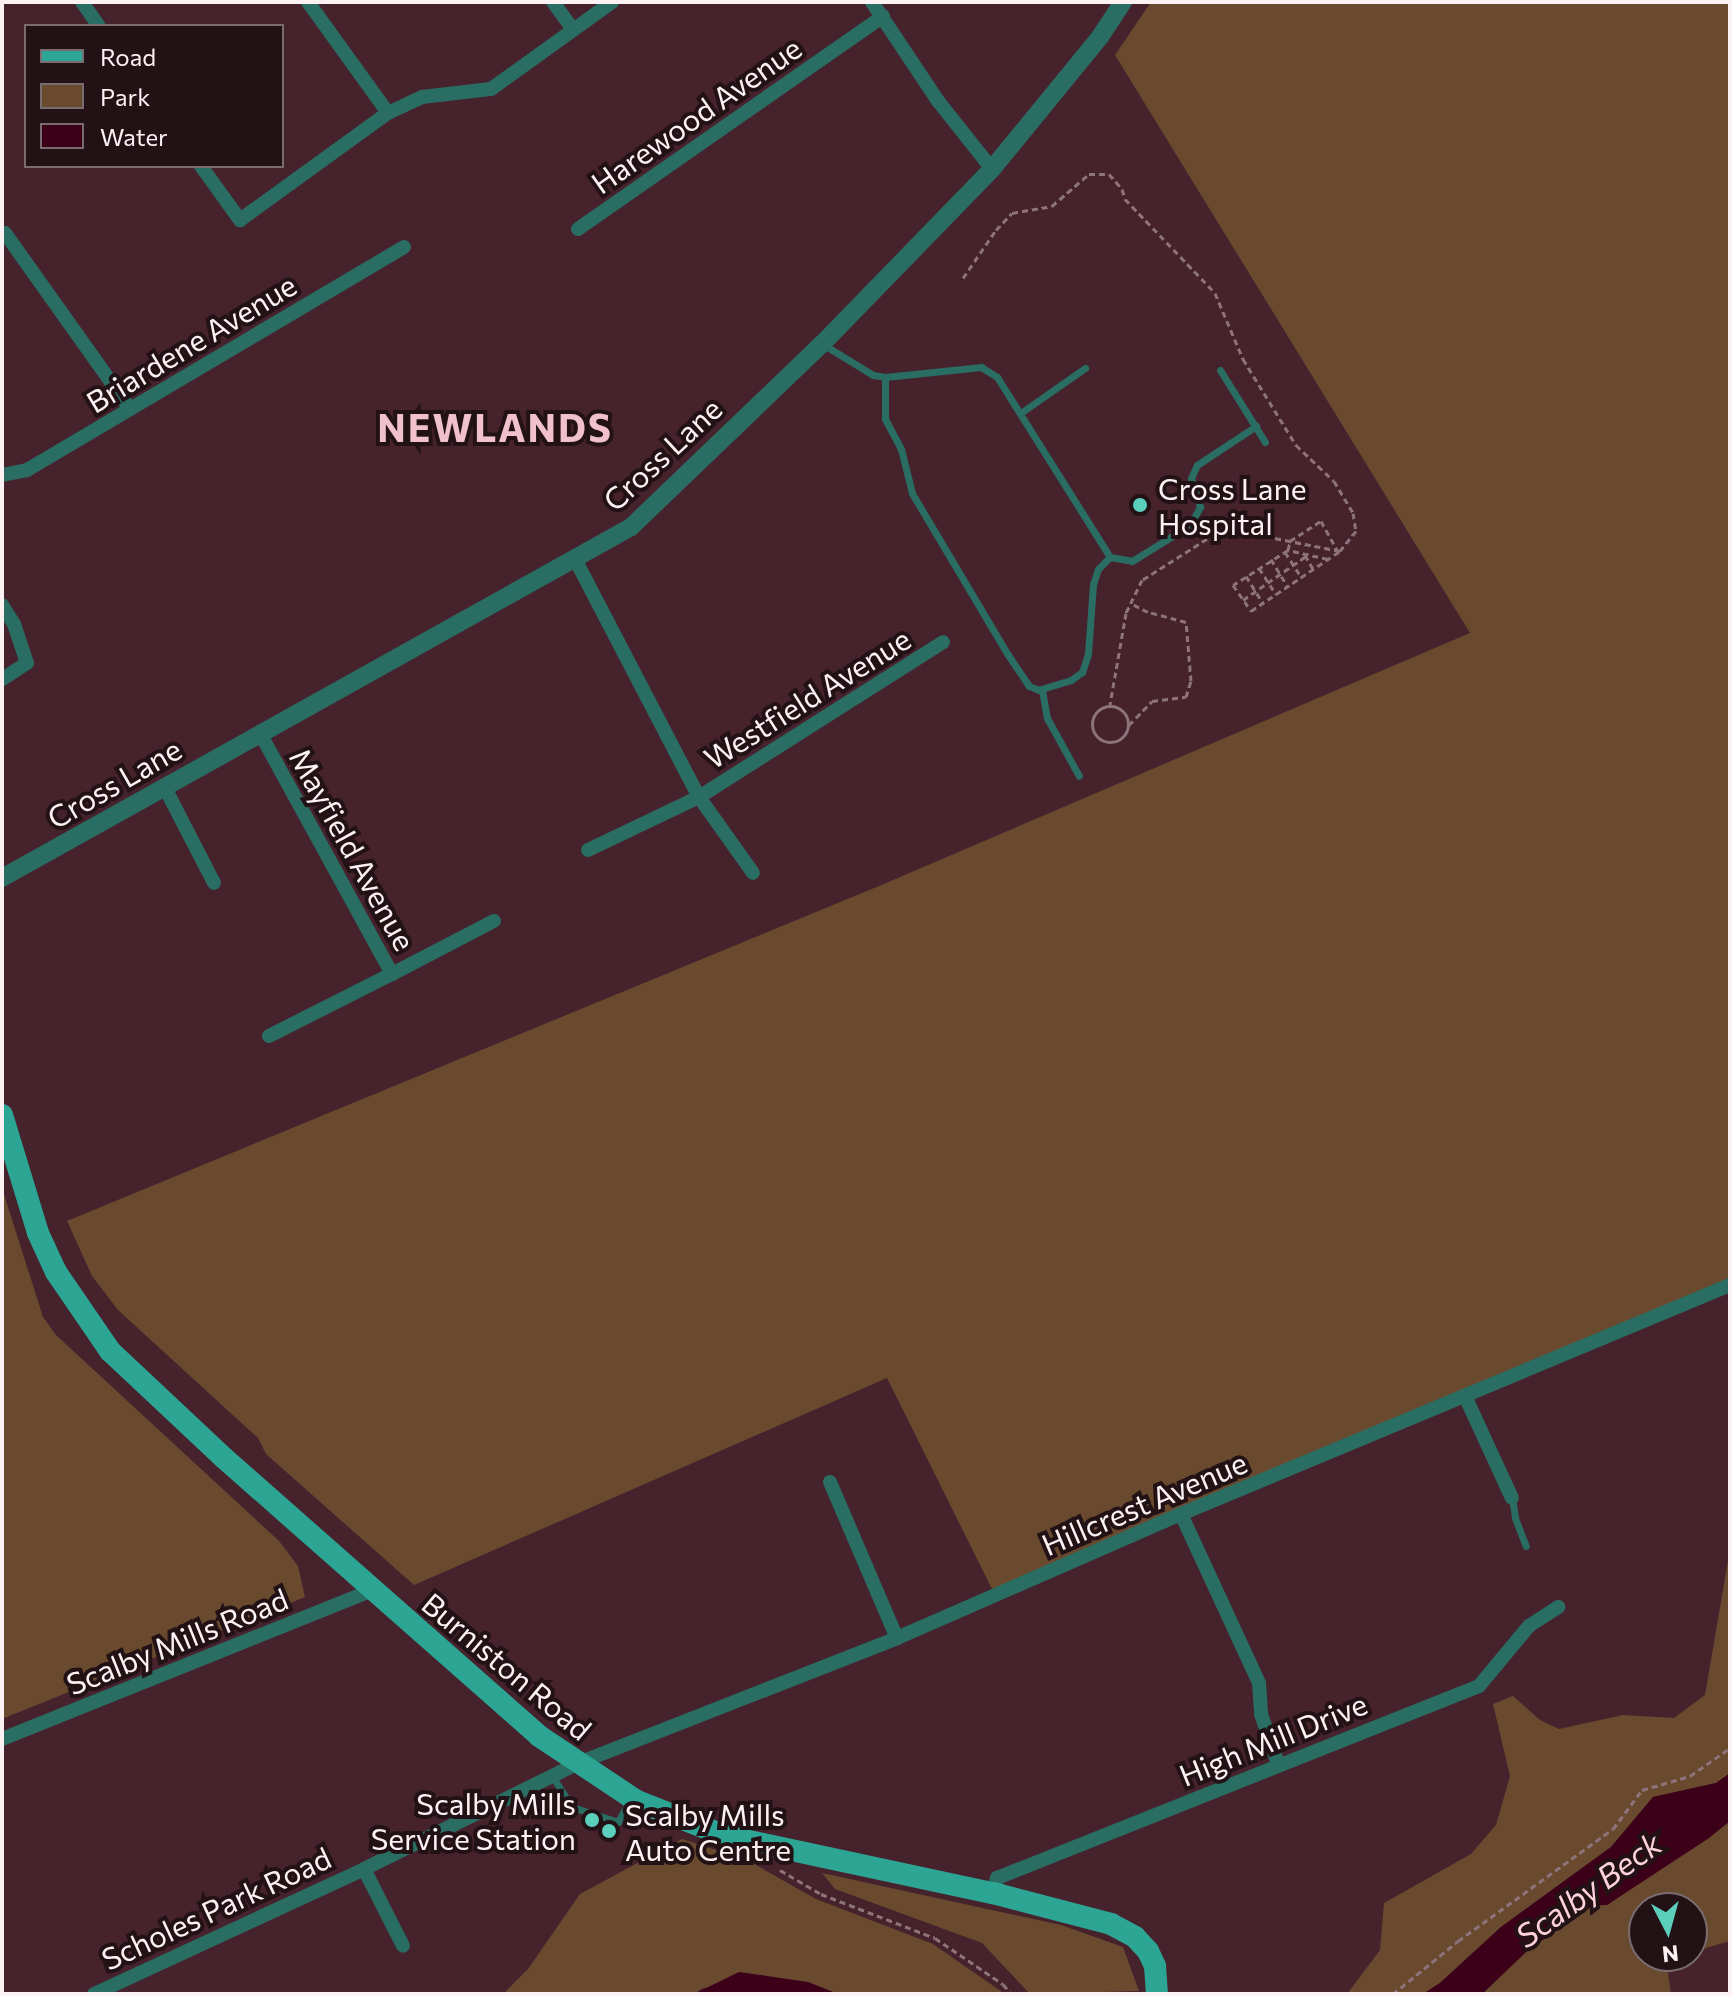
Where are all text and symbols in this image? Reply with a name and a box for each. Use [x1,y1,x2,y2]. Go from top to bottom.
legend [24,24,284,168]
street label: Harewood Avenue [584,29,808,201]
text: Road [100,42,156,71]
text: Park [100,82,150,111]
text: Water [100,122,168,151]
street label: Briardene Avenue [80,266,302,420]
street label: Cross Lane [595,390,729,518]
district label: NEWLANDS [377,404,613,450]
place label: Cross Lane Hospital [1158,470,1307,540]
marker: Cross Lane Hospital [1129,494,1151,516]
street label: Westfield Avenue [697,620,917,776]
street label: Cross Lane [41,730,187,836]
street label: Mayfield Avenue [283,742,423,956]
street label: Hillcrest Avenue [1036,1444,1252,1562]
street label: Scalby Mills Road [61,1580,293,1702]
street label: Burniston Road [415,1585,599,1747]
street label: High Mill Drive [1174,1685,1372,1793]
place label: Scalby Mills Service Station [371,1785,576,1856]
place label: Scalby Mills Auto Centre [625,1796,791,1866]
marker: Scalby Mills Service Station [583,1811,601,1829]
marker: Scalby Mills Auto Centre [600,1822,618,1840]
water label: Scalby Beck [1508,1823,1668,1955]
street label: Scholes Park Road [96,1839,336,1977]
north arrow [1628,1892,1708,1972]
text: N [1661,1940,1680,1969]

